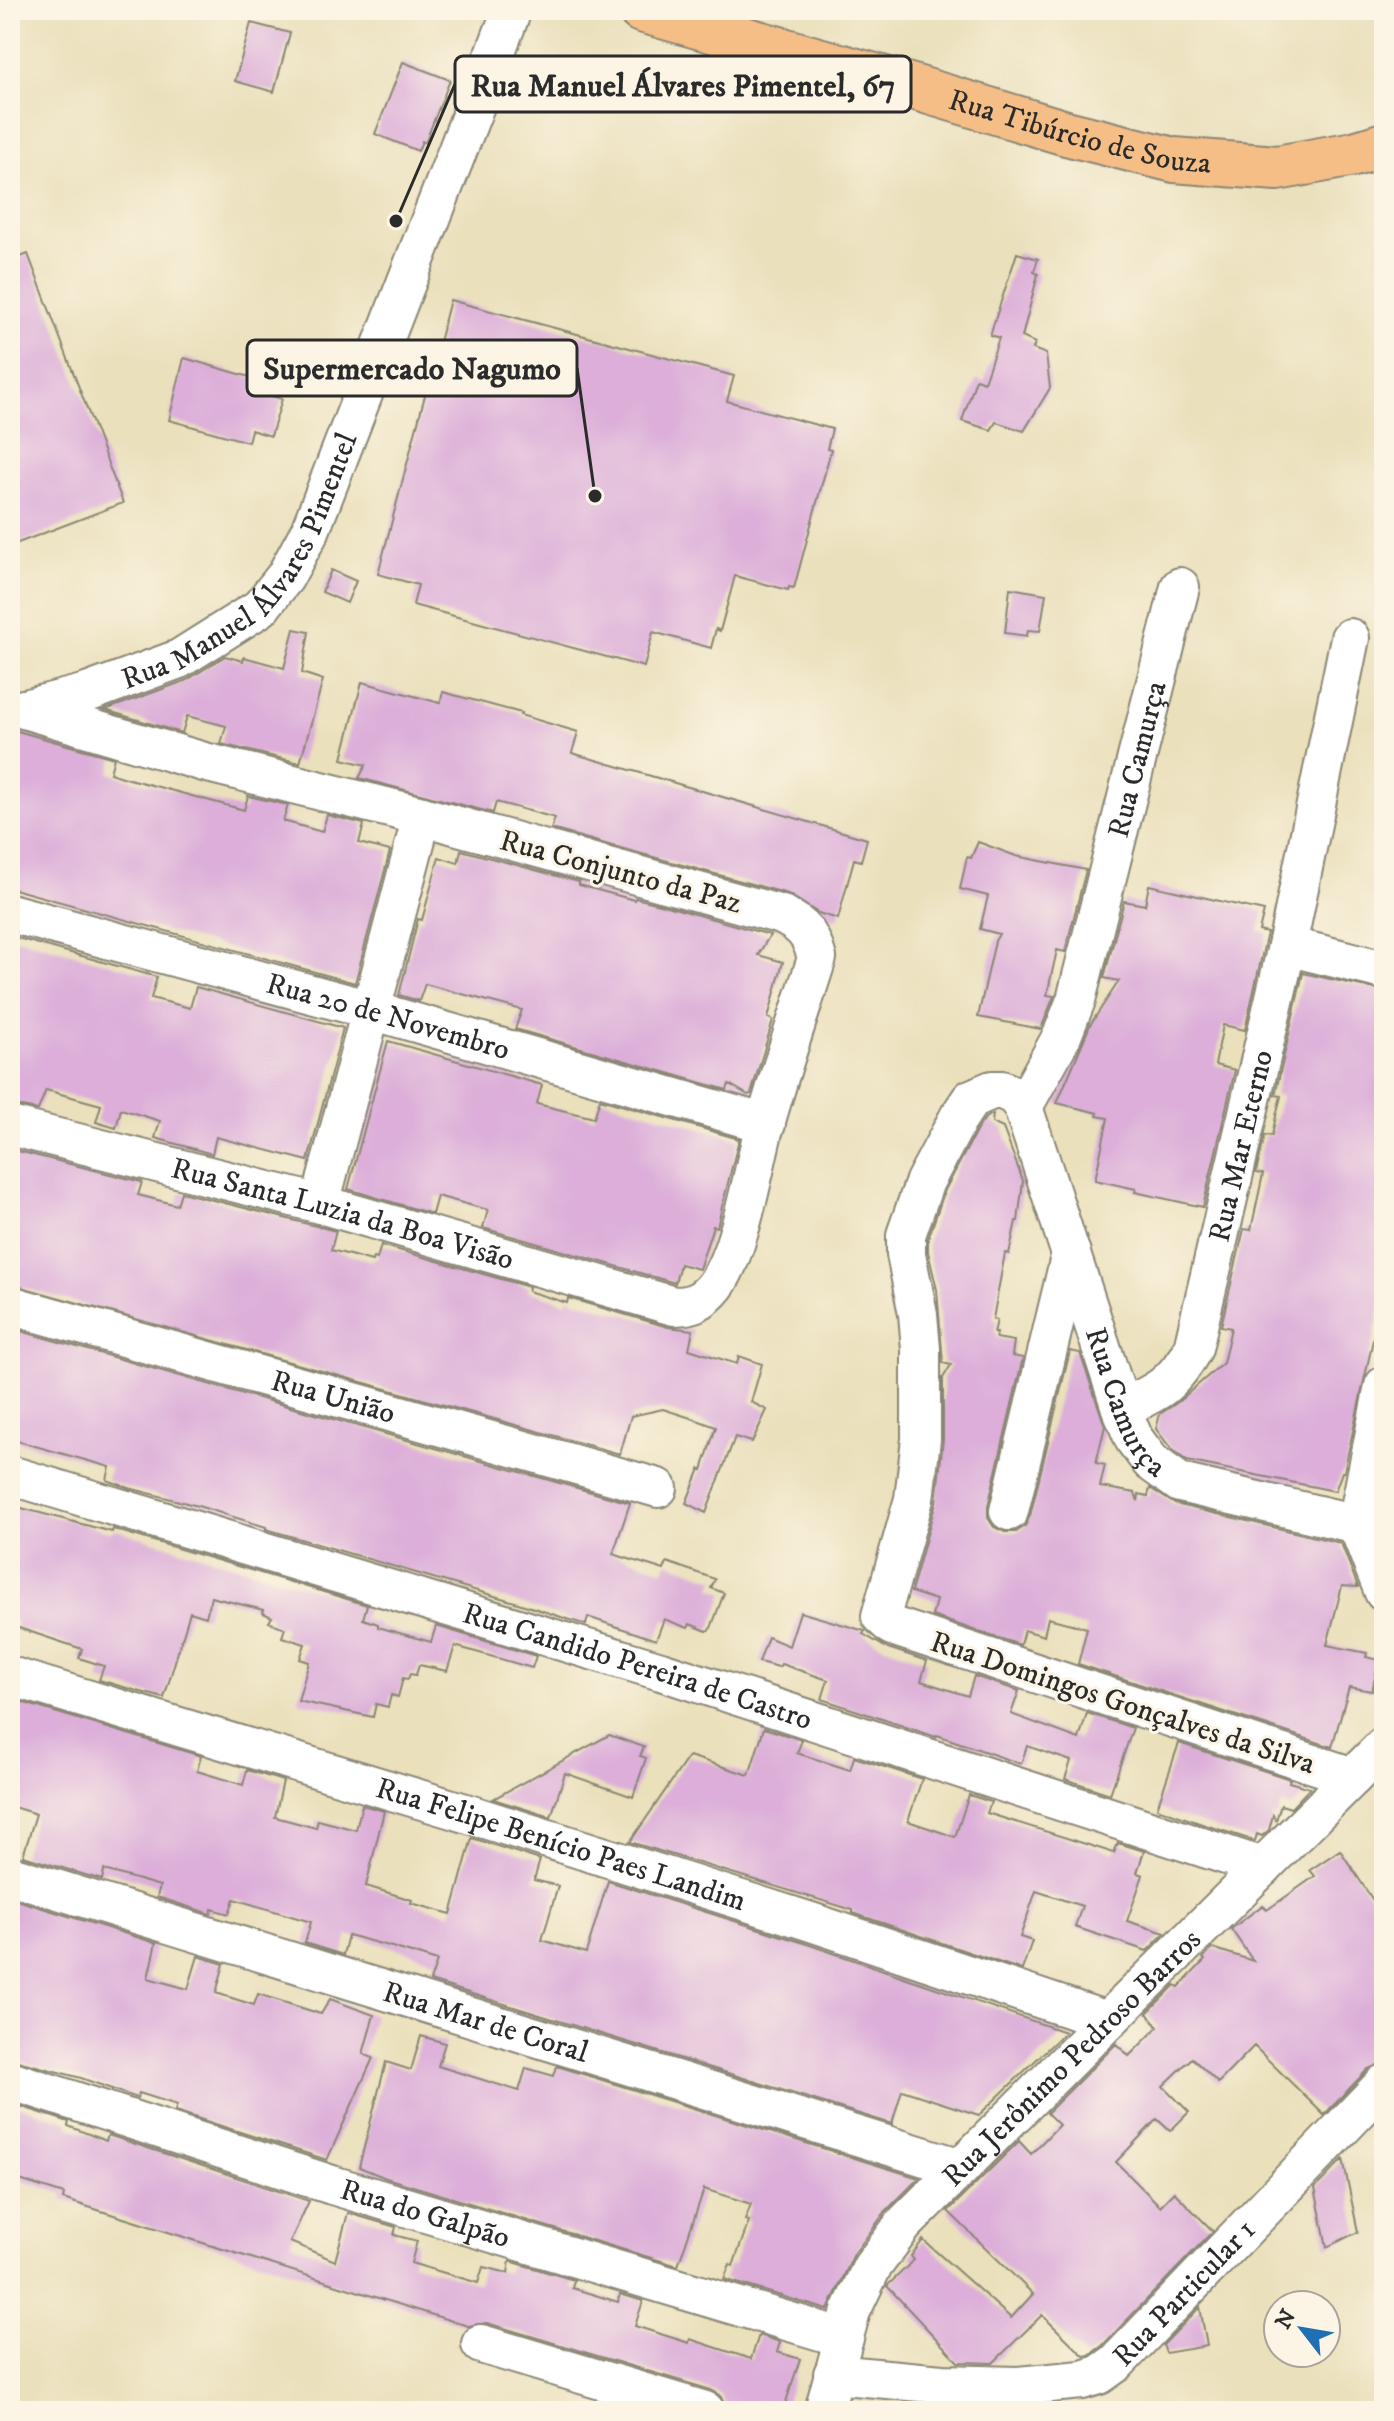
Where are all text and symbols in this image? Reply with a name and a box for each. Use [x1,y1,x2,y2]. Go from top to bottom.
callout: Rua Manuel Álvares Pimentel, 67 [455,56,911,112]
text: Rua Manuel Álvares Pimentel, 67 [471,66,895,107]
street label: Rua Tibúrcio de Souza [944,82,1213,183]
callout: Supermercado Nagumo [247,340,577,396]
text: Supermercado Nagumo [263,350,561,390]
street label: Rua Manuel Álvares Pimentel [117,428,366,699]
street label: Rua Camurça [1101,677,1176,842]
street label: Rua Conjunto da Paz [496,822,746,923]
street label: Rua 20 de Novembro [262,966,514,1069]
street label: Rua Mar Eterno [1201,1047,1282,1246]
street label: Rua Santa Luzia da Boa Visão [167,1150,518,1279]
street label: Rua Camurça [1076,1323,1172,1486]
street label: Rua União [267,1363,399,1433]
street label: Rua Candido Pereira de Castro [458,1595,817,1739]
street label: Rua Domingos Gonçalves da Silva [926,1624,1320,1783]
street label: Rua Felipe Benício Paes Landim [371,1770,750,1920]
street label: Rua Jerônimo Pedroso Barros [935,1922,1209,2195]
street label: Rua Mar de Coral [378,1974,593,2072]
street label: Rua do Galpão [336,2172,514,2257]
street label: Rua Particular 1 [1106,2212,1264,2375]
north arrow [1262,2289,1342,2369]
text: N [1270,2305,1302,2334]

